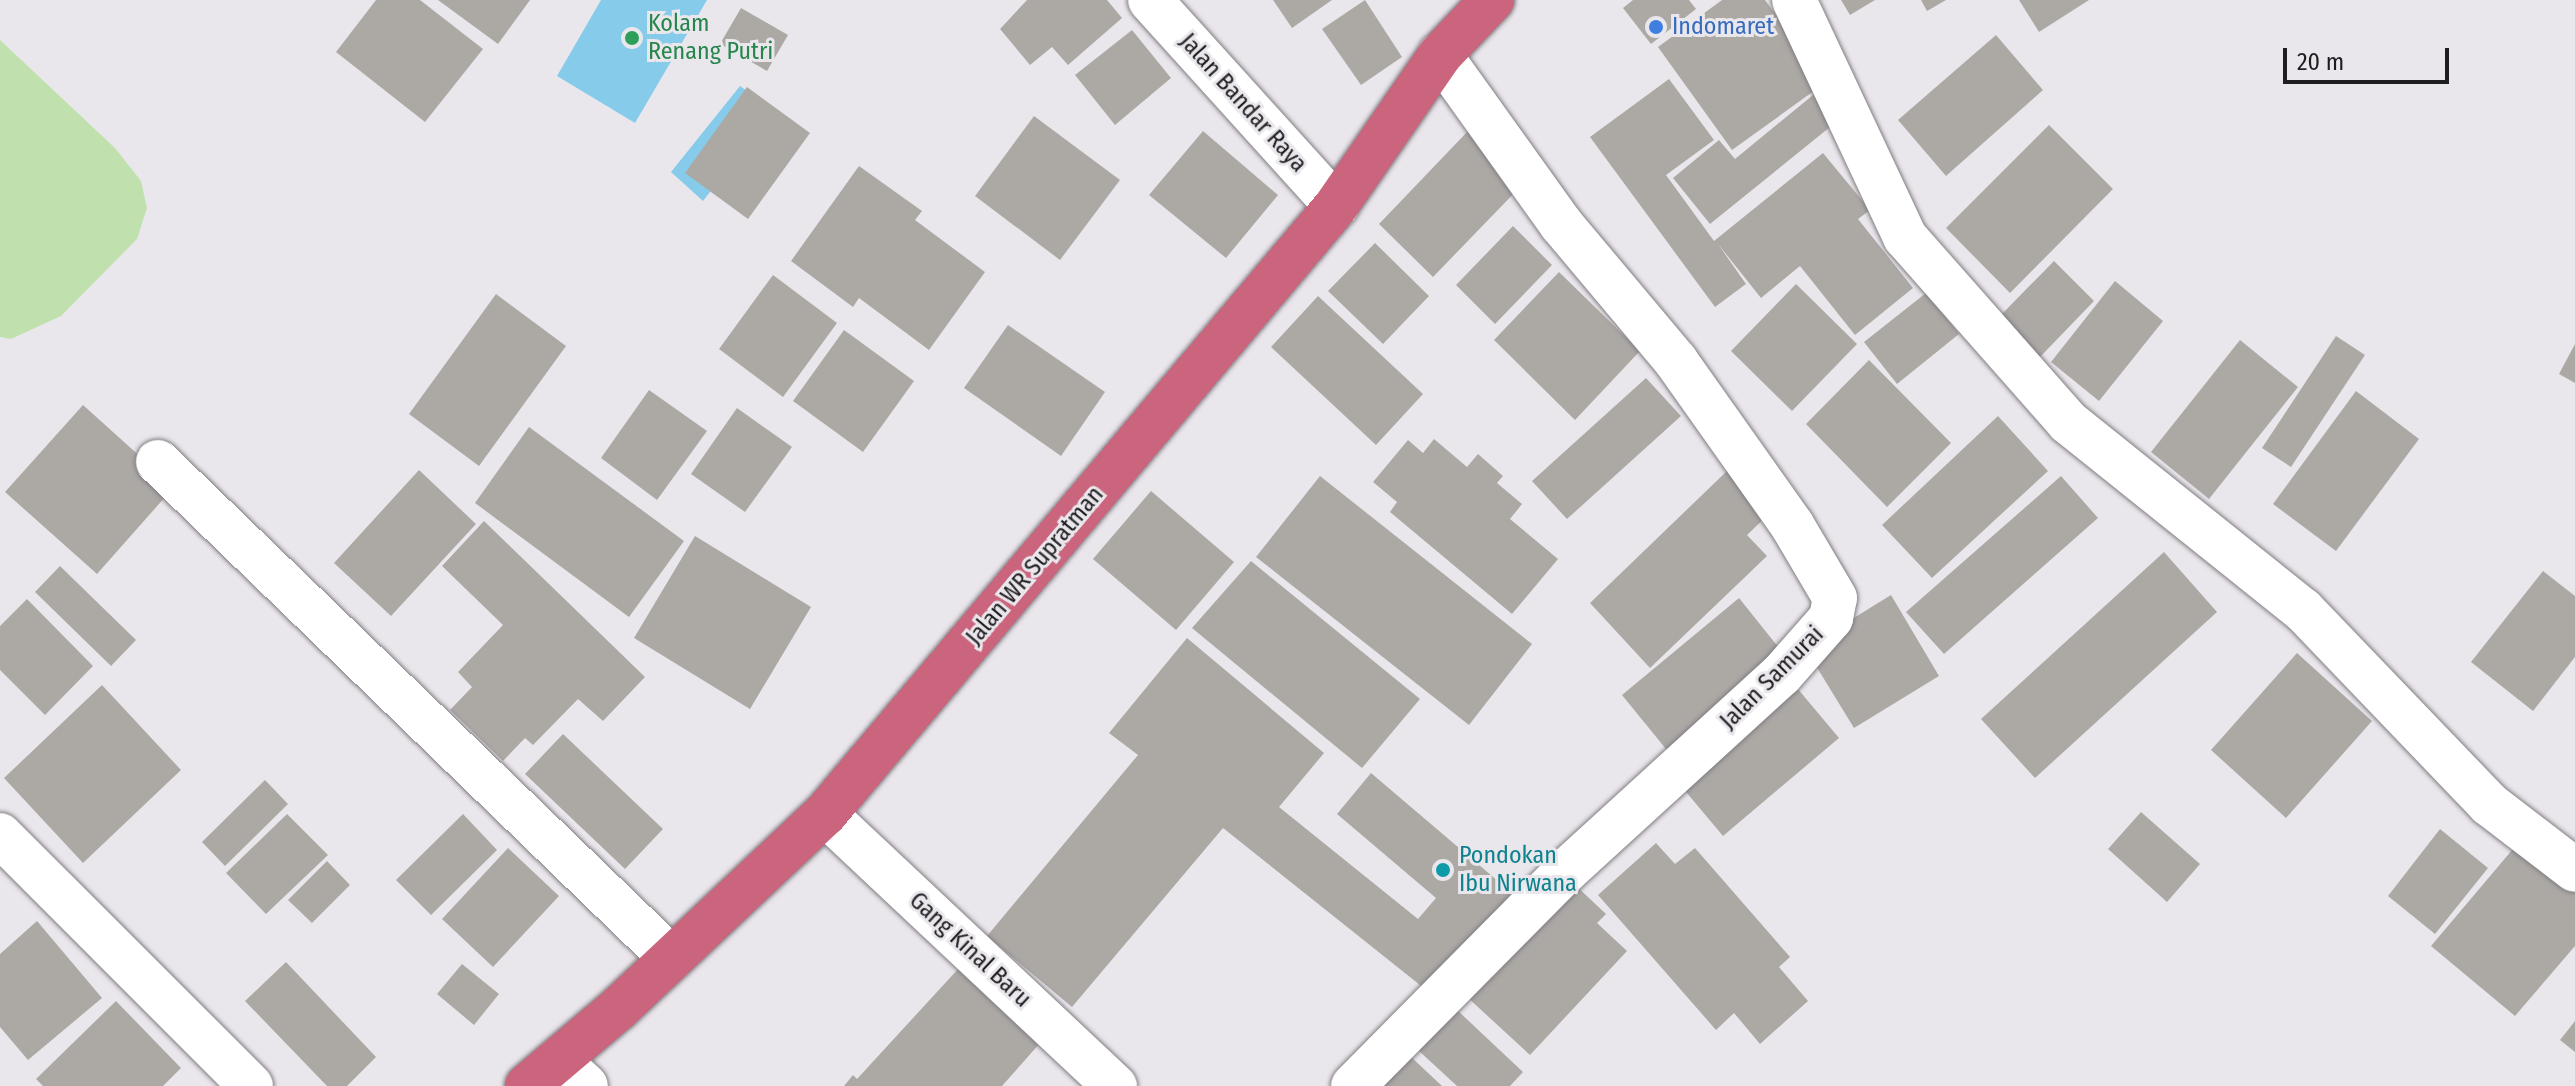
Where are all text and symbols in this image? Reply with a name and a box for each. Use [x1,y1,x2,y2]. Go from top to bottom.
place label: Kolam Renang Putri [648,10,773,66]
place label: Indomaret [1672,13,1774,41]
marker: Indomaret [1647,18,1665,36]
street label: Jalan Bandar Raya [1173,28,1313,178]
marker: Kolam Renang Putri [623,29,641,47]
scale bar [2287,32,2453,82]
text: 20 m [2297,48,2344,76]
street label: Jalan WR Supratman [960,481,1110,651]
street label: Jalan Samurai [1714,620,1830,736]
place label: Pondokan Ibu Nirwana [1459,842,1577,898]
marker: Pondokan Ibu Nirwana [1434,861,1452,879]
street label: Gang Kinal Baru [903,886,1037,1014]

